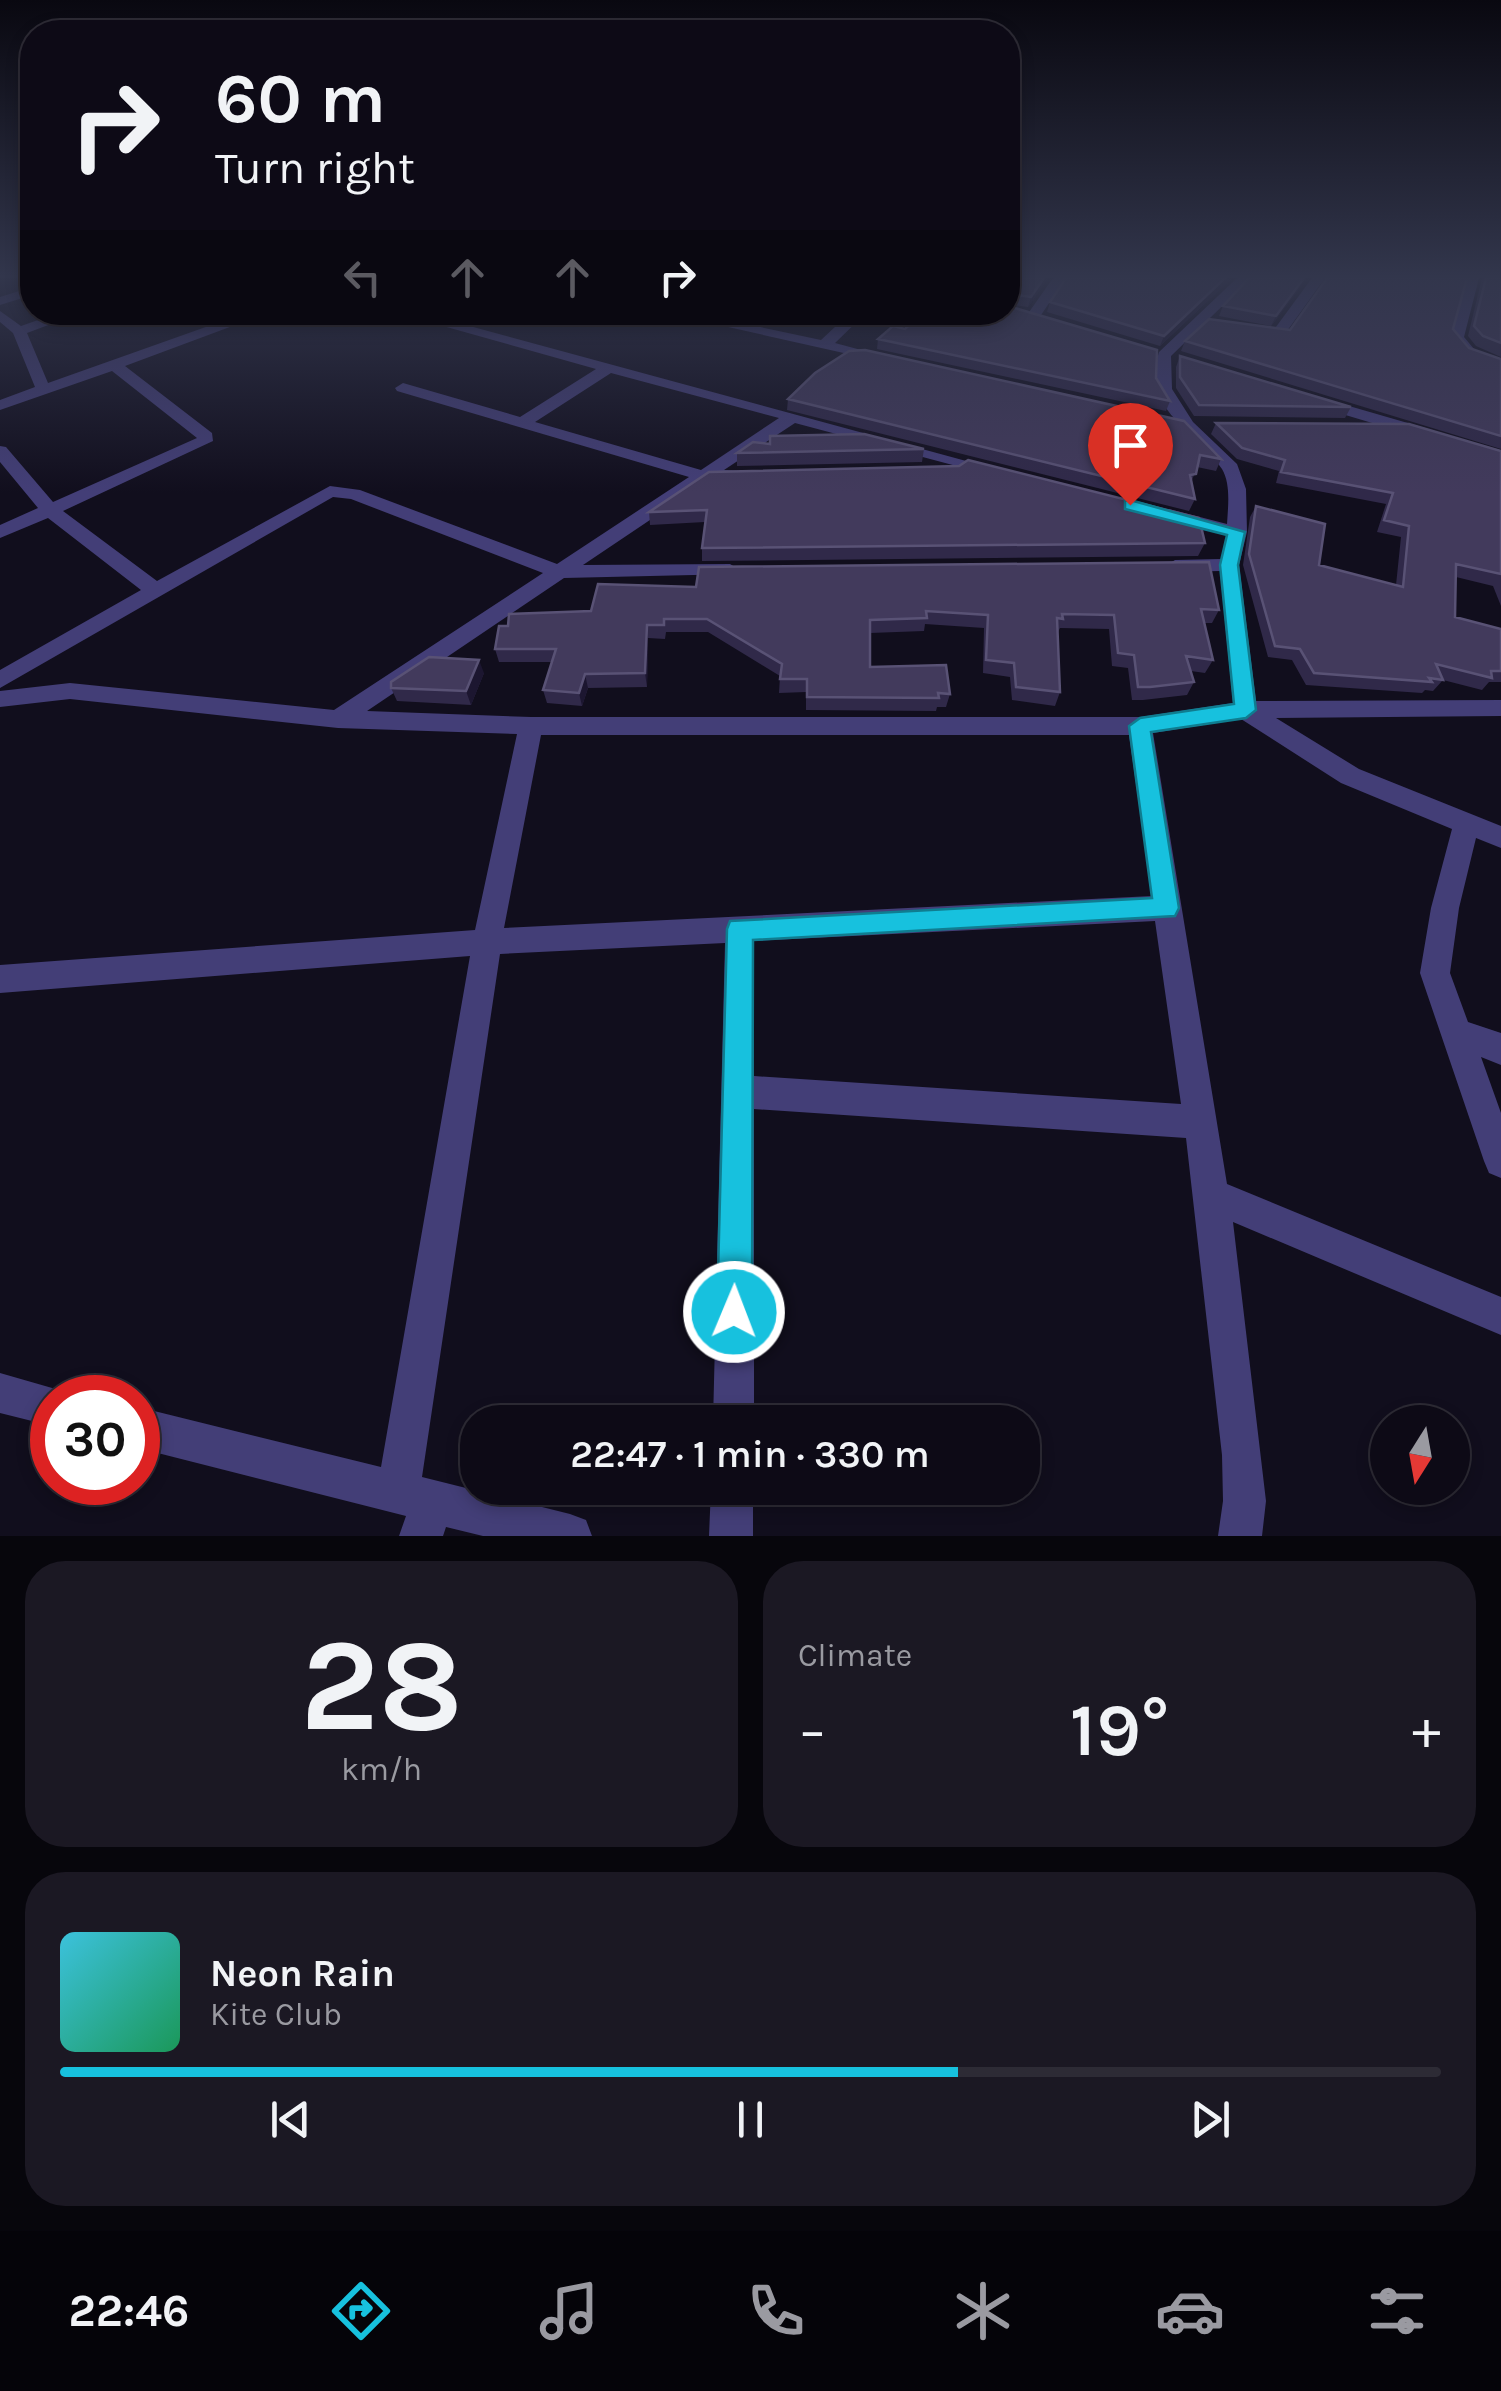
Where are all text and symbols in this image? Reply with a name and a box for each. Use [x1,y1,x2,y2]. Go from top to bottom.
text: 60 m [215,58,386,140]
icon: right [50,60,180,190]
text: Turn right [215,142,415,194]
icon: left [335,250,390,305]
icon: ahead [440,250,495,305]
icon: ahead [545,250,600,305]
icon: right [650,250,705,305]
pin [1088,403,1173,506]
icon: arrive [1103,418,1158,473]
position arrow [682,1260,786,1364]
speed limit sign: 30 [30,1375,160,1505]
north arrow [1370,1405,1470,1505]
map controls [1370,1405,1470,1505]
text: 22:47 · 1 min · 330 m [570,1432,930,1477]
text: 28 [300,1610,463,1762]
text: Climate [798,1637,912,1674]
text: 19° [1070,1686,1169,1774]
text: − [798,1698,827,1762]
text: + [1412,1698,1441,1762]
text: km/h [341,1751,422,1788]
text: Neon Rain [210,1951,395,1996]
text: Kite Club [210,1996,342,2033]
icon: previous [263,2092,318,2147]
icon: pause [723,2092,778,2147]
icon: next [1183,2092,1238,2147]
icon: directions [326,2276,396,2346]
icon: music [534,2276,604,2346]
icon: phone [741,2276,811,2346]
icon: climate [948,2276,1018,2346]
icon: car [1155,2276,1225,2346]
icon: filters [1362,2276,1432,2346]
text: 22:46 [69,2285,189,2337]

